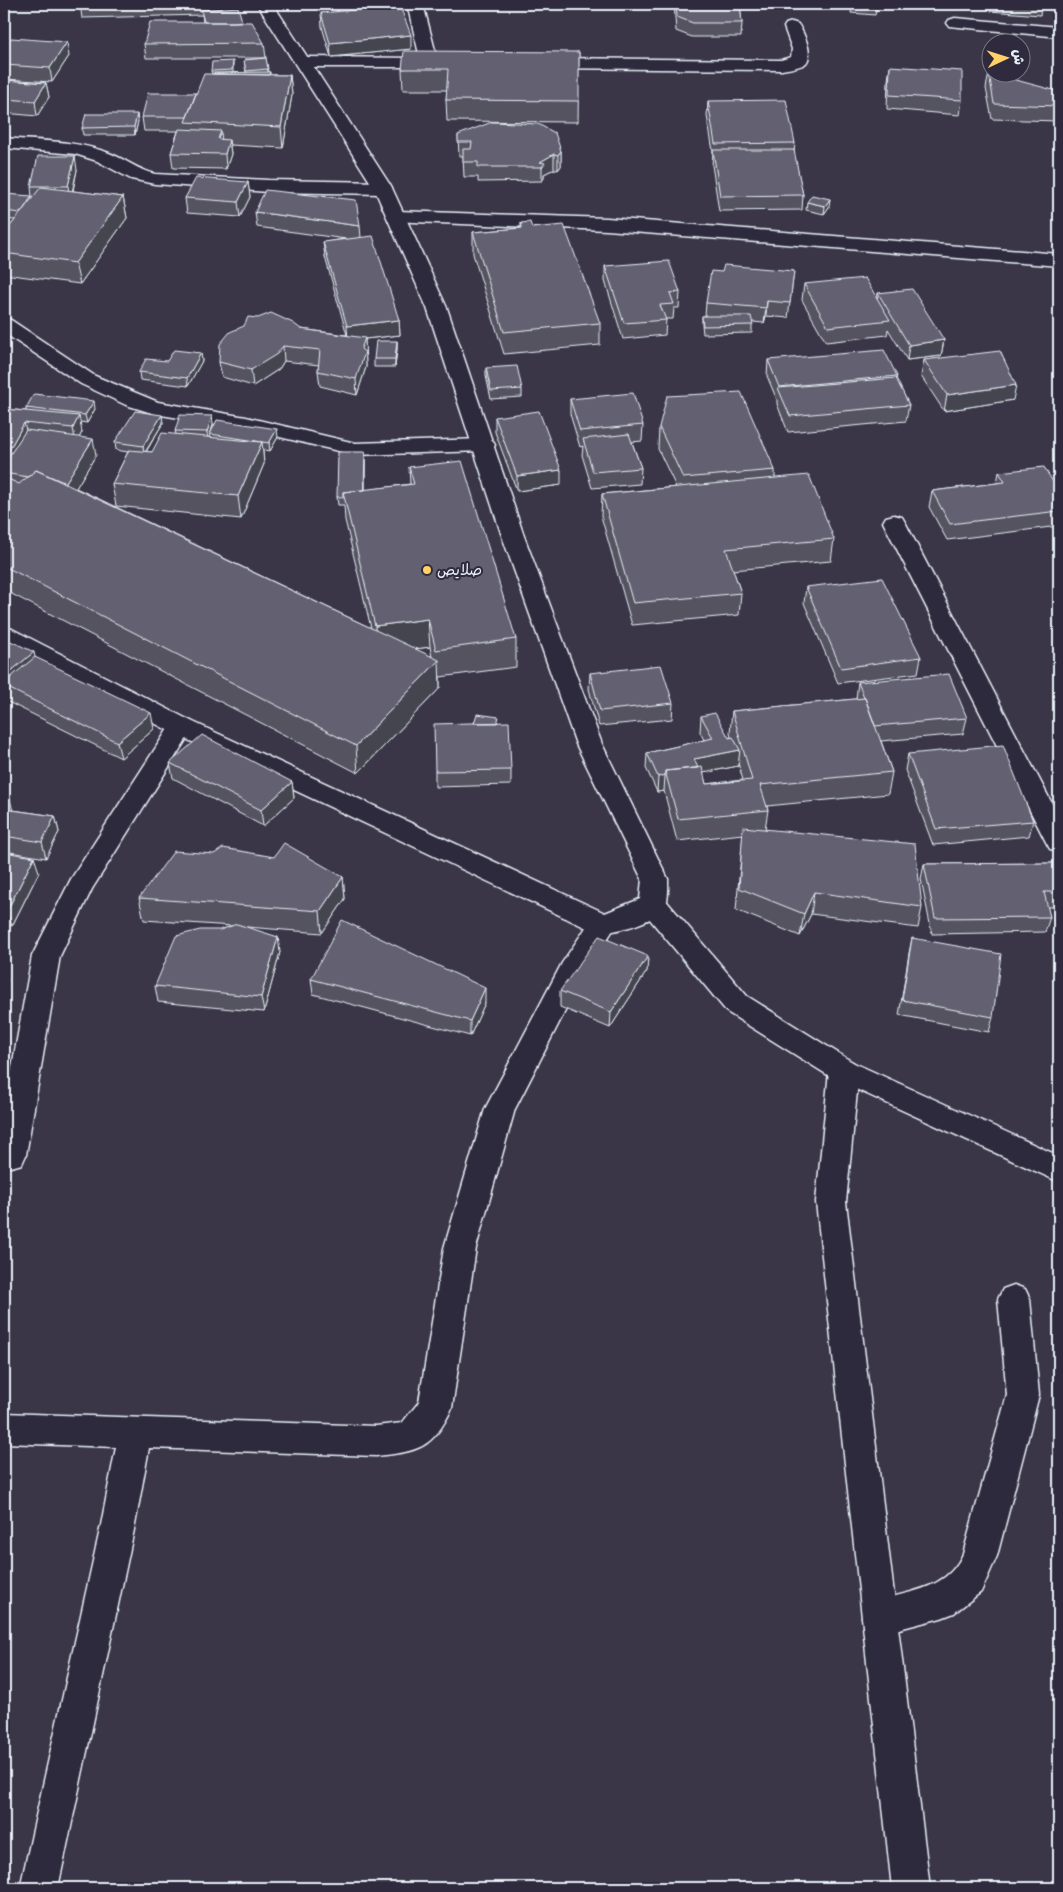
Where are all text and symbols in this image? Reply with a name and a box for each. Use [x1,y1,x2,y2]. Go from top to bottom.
north arrow [980,32,1030,82]
text: ش [1005,49,1031,66]
place label: صلايص [437,557,482,583]
marker: صلايص [421,564,433,576]

